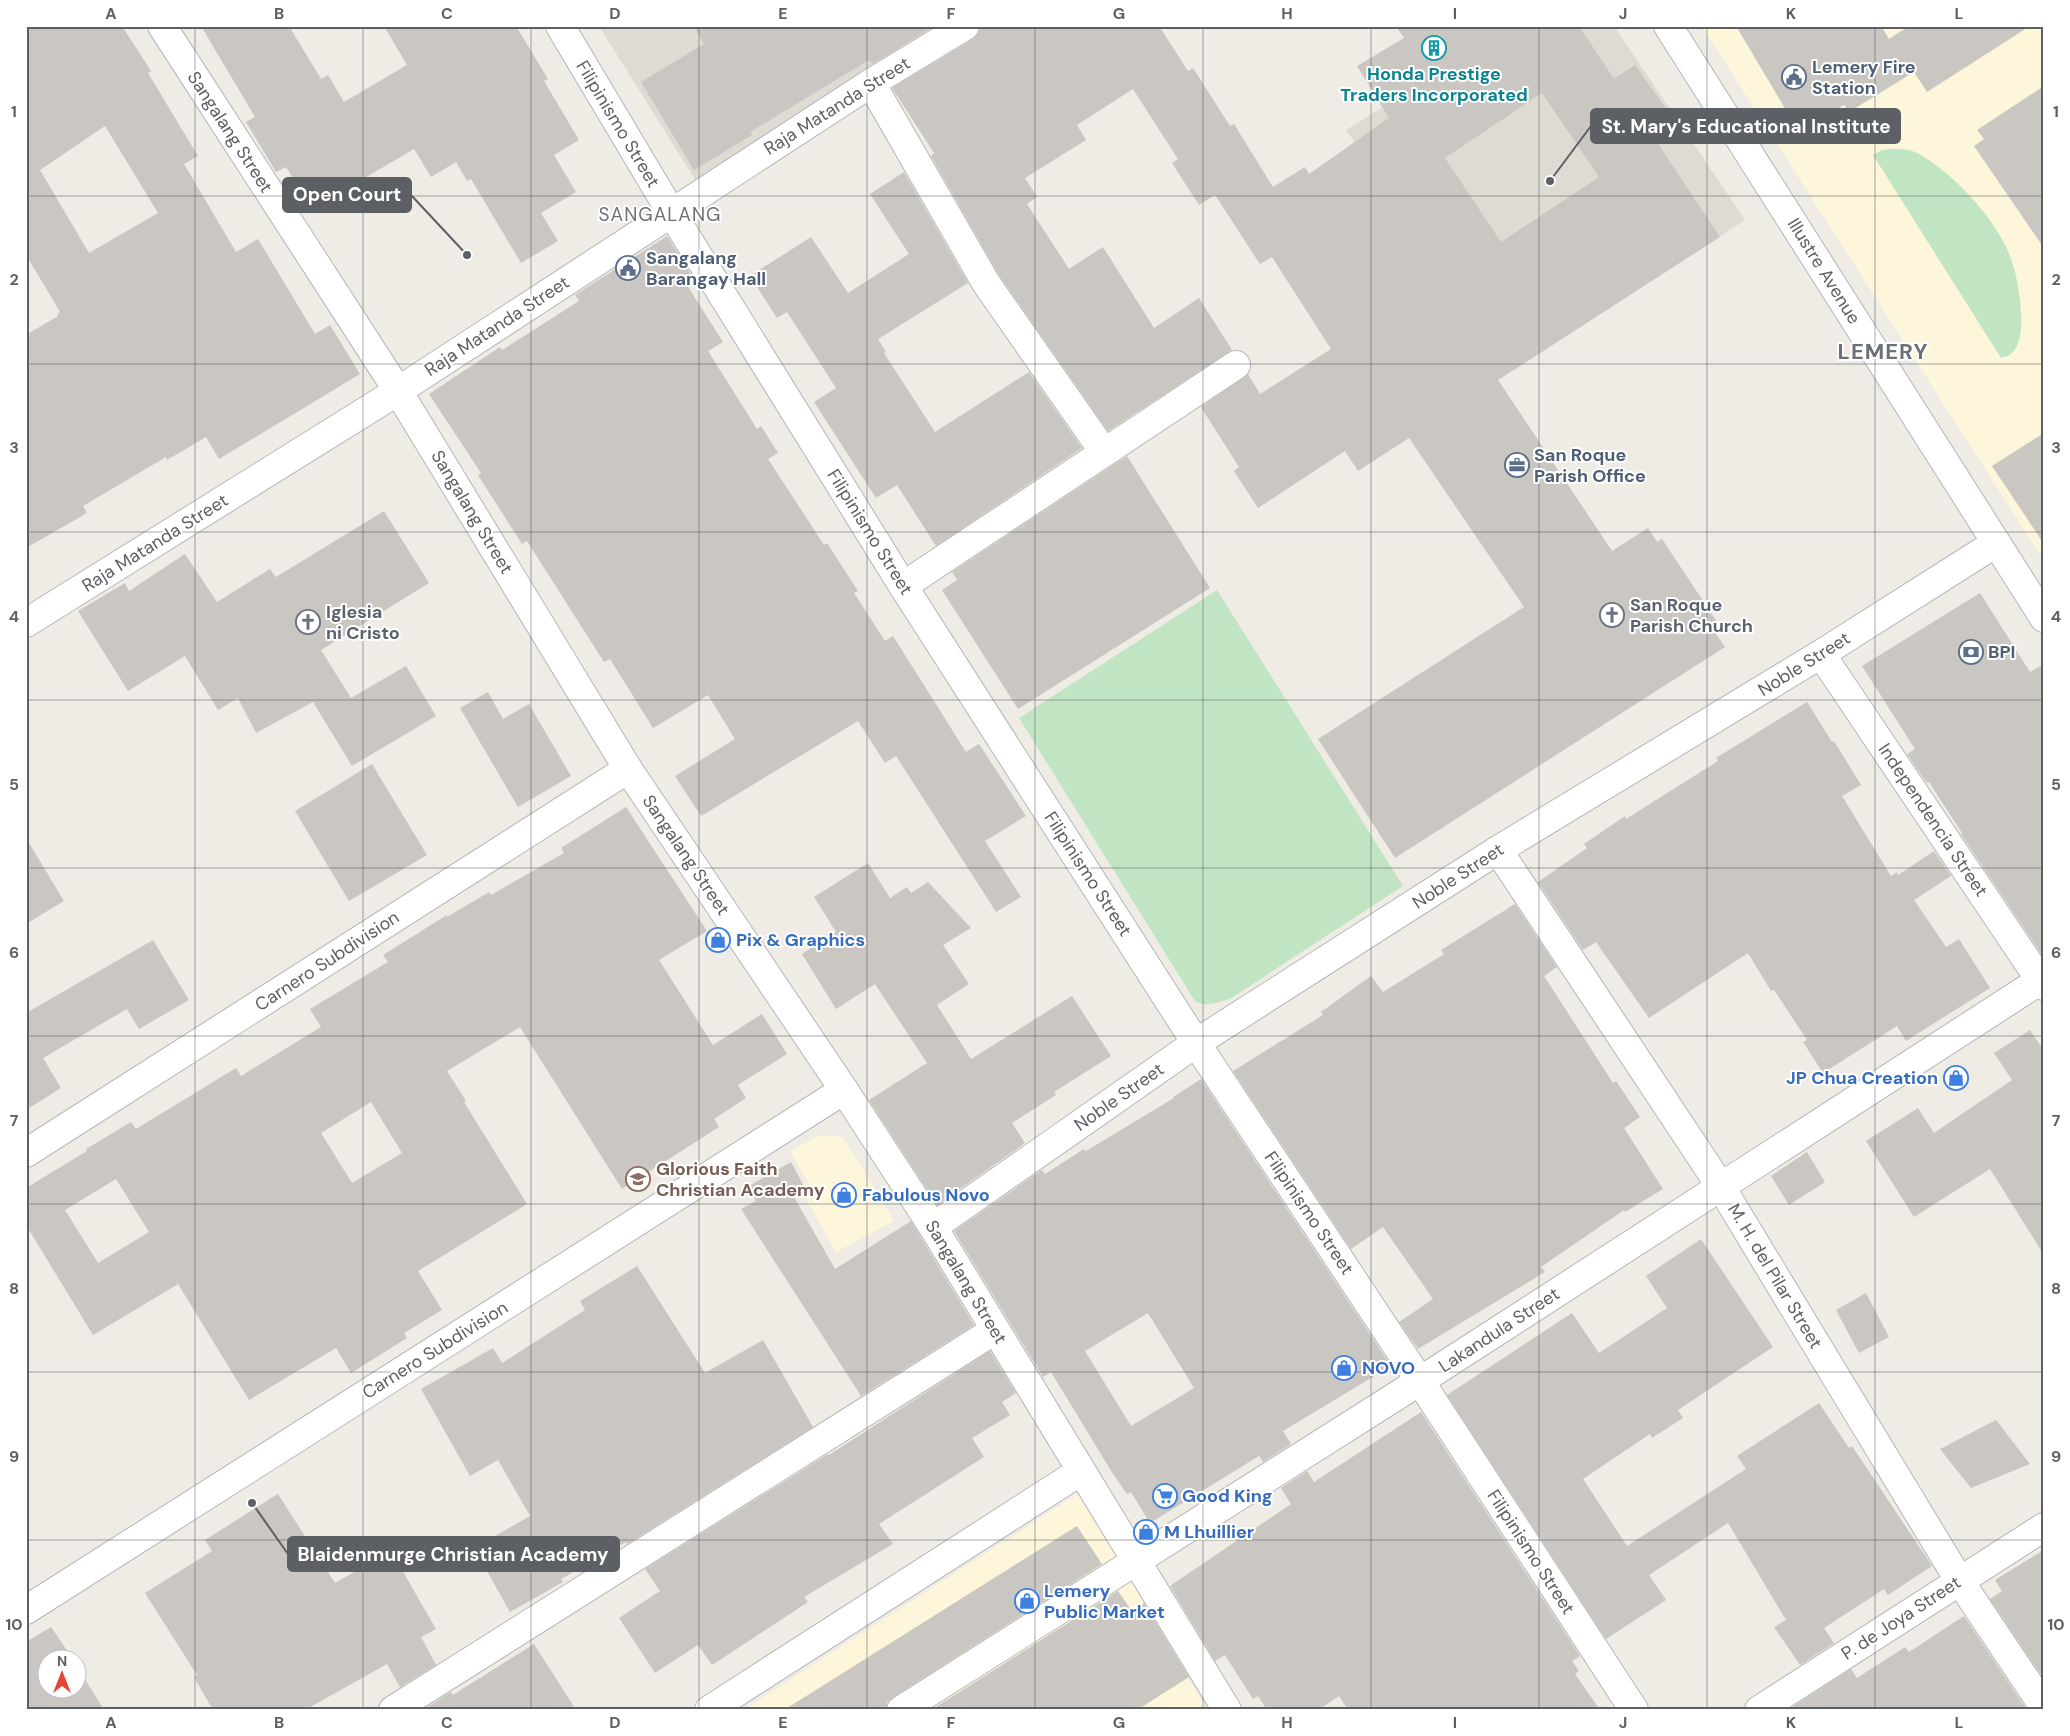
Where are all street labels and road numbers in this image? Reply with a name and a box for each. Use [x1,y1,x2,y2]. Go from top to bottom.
street label: Raja Matanda Street [759,51,915,161]
street label: Filipinismo Street [571,56,665,192]
street label: Sangalang Street [182,67,278,197]
street label: Illustre Avenue [1782,213,1866,329]
street label: Raja Matanda Street [420,270,574,382]
street label: Sangalang Street [426,446,518,578]
street label: Filipinismo Street [822,465,918,599]
street label: Raja Matanda Street [77,488,233,598]
street label: Noble Street [1753,626,1855,702]
street label: Independencia Street [1873,739,1993,901]
street label: Sangalang Street [637,790,735,920]
street label: Filipinismo Street [1039,807,1137,941]
street label: Noble Street [1408,837,1508,915]
street label: Carnero Subdivision [250,905,404,1017]
street label: Noble Street [1069,1057,1169,1137]
street label: Filipinismo Street [1259,1147,1359,1279]
street label: M. H. del Pilar Street [1722,1199,1828,1353]
street label: Sangalang Street [920,1216,1012,1348]
street label: Lakandula Street [1434,1282,1564,1378]
street label: Carnero Subdivision [358,1295,512,1405]
street label: Filipinismo Street [1482,1485,1580,1619]
street label: P. de Joya Street [1837,1570,1965,1666]

